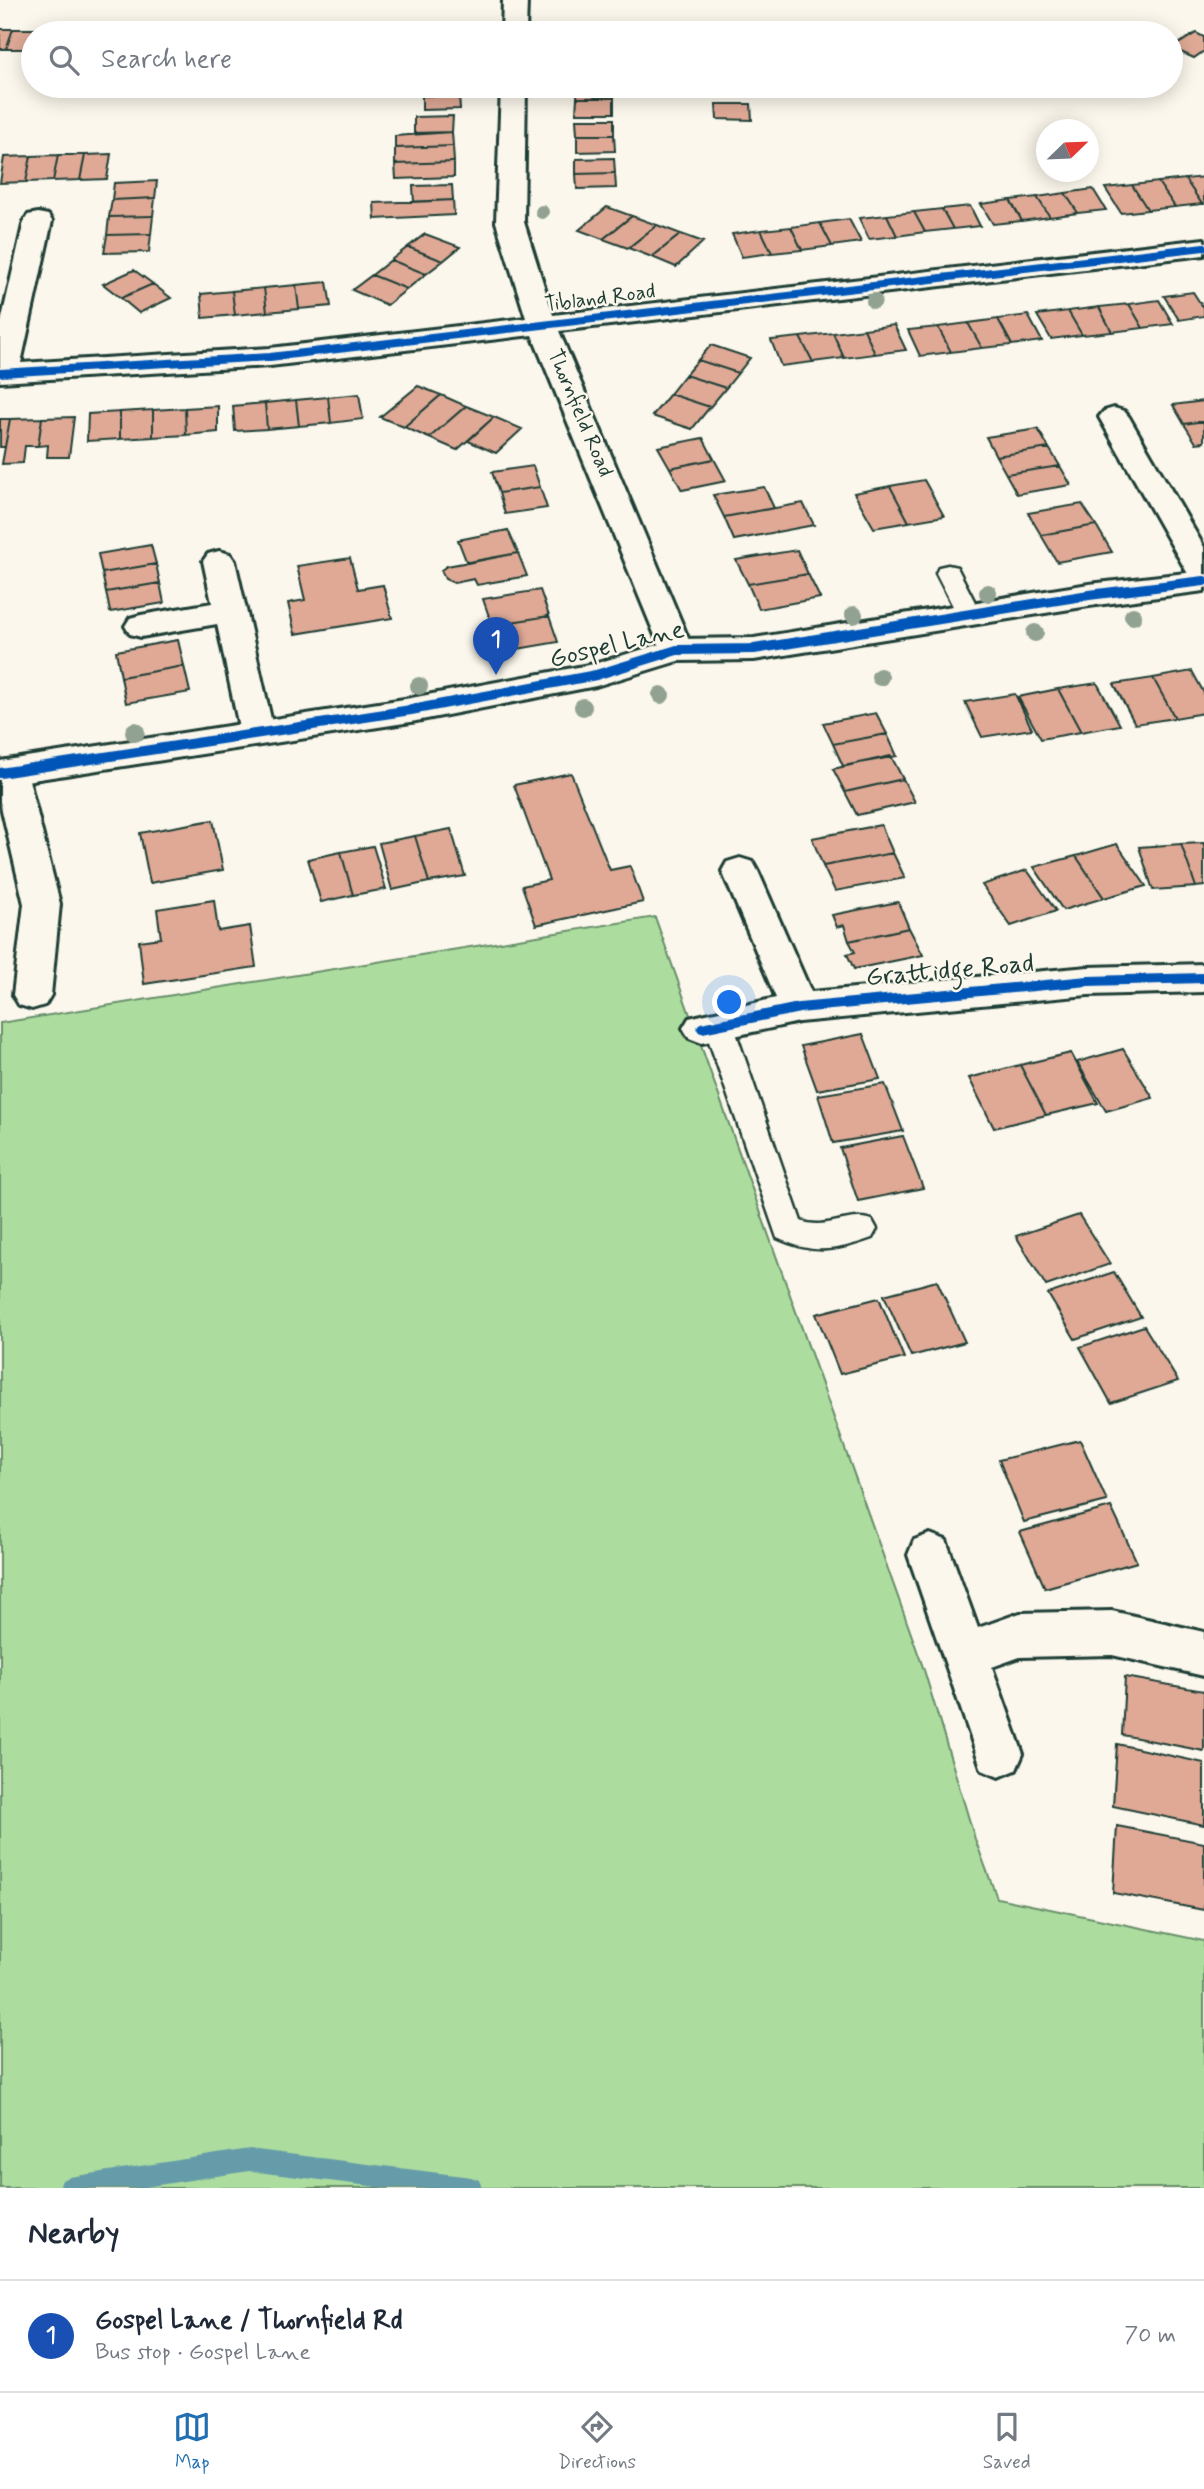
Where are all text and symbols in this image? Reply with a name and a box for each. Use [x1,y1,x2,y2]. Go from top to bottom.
search box [21,21,1183,98]
icon: search [45,41,83,79]
text: Search here [101,43,232,77]
north arrow [1036,119,1099,182]
street label: Tibland Road [543,277,657,319]
street label: Thornfield Road [541,345,619,481]
street label: Gospel Lane [546,613,688,677]
pin: 1 [473,617,519,675]
street label: Grattidge Road [864,947,1036,998]
your location [712,985,746,1019]
text: Nearby [28,2214,119,2253]
text: Gospel Lane / Thornfield Rd [95,2304,403,2338]
text: 1 [46,2321,56,2351]
text: 70 m [1124,2321,1176,2351]
text: Bus stop · Gospel Lane [95,2338,310,2368]
tab: Map [173,2408,211,2475]
tab: Directions [558,2408,636,2475]
tab: Saved [983,2408,1031,2475]

